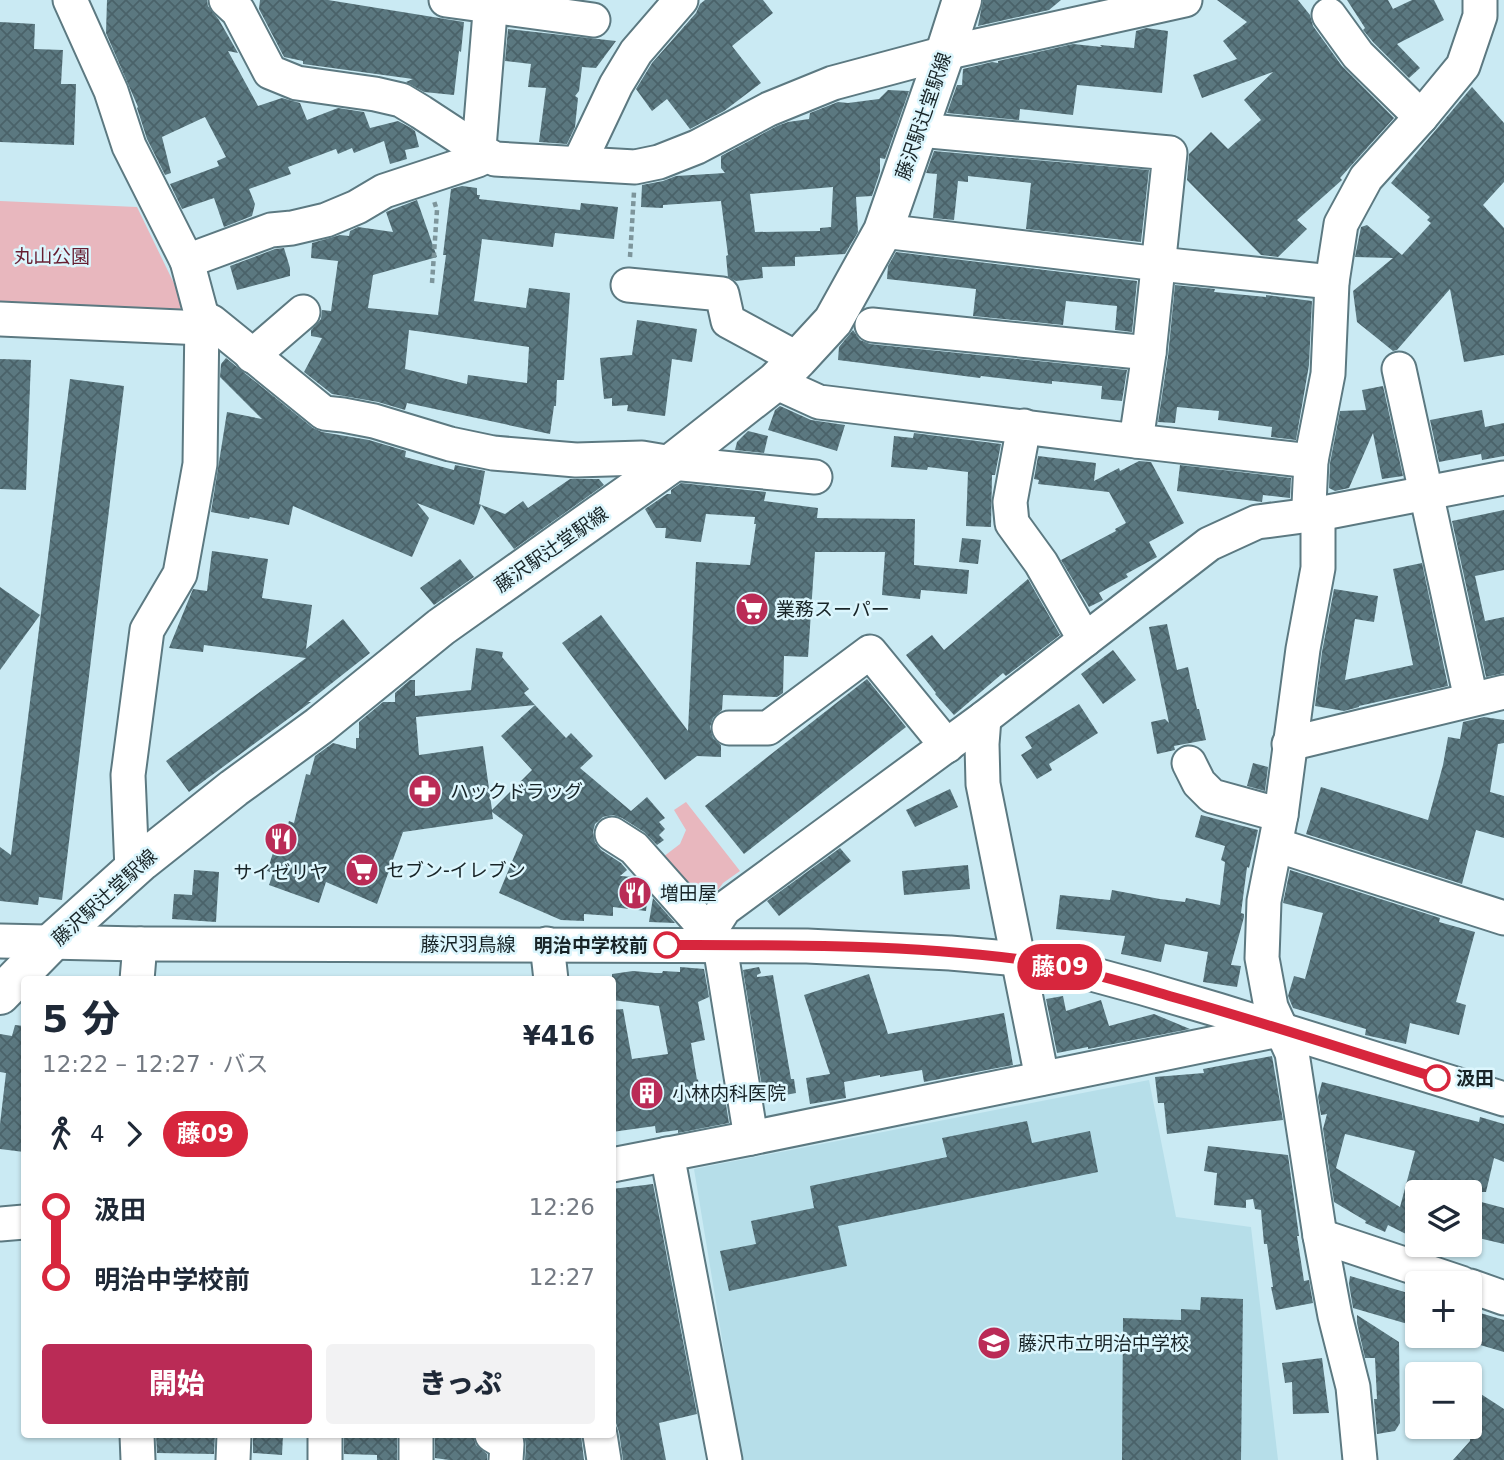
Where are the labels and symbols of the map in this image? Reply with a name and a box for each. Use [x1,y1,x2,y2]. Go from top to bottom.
street label: 藤沢駅辻堂駅線 [891,50,955,182]
park label: 丸山公園 [14,245,90,267]
street label: 藤沢駅辻堂駅線 [490,502,612,596]
supermarket icon: 業務スーパー [733,590,771,628]
place label: 業務スーパー [776,598,890,620]
pharmacy icon: ハックドラッグ [406,772,444,810]
place label: ハックドラッグ [450,780,583,802]
restaurant icon: サイゼリヤ [262,820,300,858]
street label: 藤沢駅辻堂駅線 [47,844,161,950]
supermarket icon: セブン-イレブン [343,851,381,889]
place label: セブン-イレブン [386,859,526,881]
place label: サイゼリヤ [233,861,329,883]
restaurant icon: 増田屋 [616,874,654,912]
place label: 増田屋 [660,882,717,904]
marker: 明治中学校前 [654,932,680,958]
street label: 藤沢羽鳥線 [420,933,516,955]
place label: 明治中学校前 [534,934,648,956]
line badge: 藤09 [1020,944,1100,990]
marker: 汲田 [1424,1065,1450,1091]
place label: 汲田 [1456,1067,1494,1089]
building icon: 小林内科医院 [628,1074,666,1112]
place label: 小林内科医院 [672,1082,786,1104]
school or university icon: 藤沢市立明治中学校 [975,1324,1013,1362]
place label: 藤沢市立明治中学校 [1018,1332,1189,1354]

